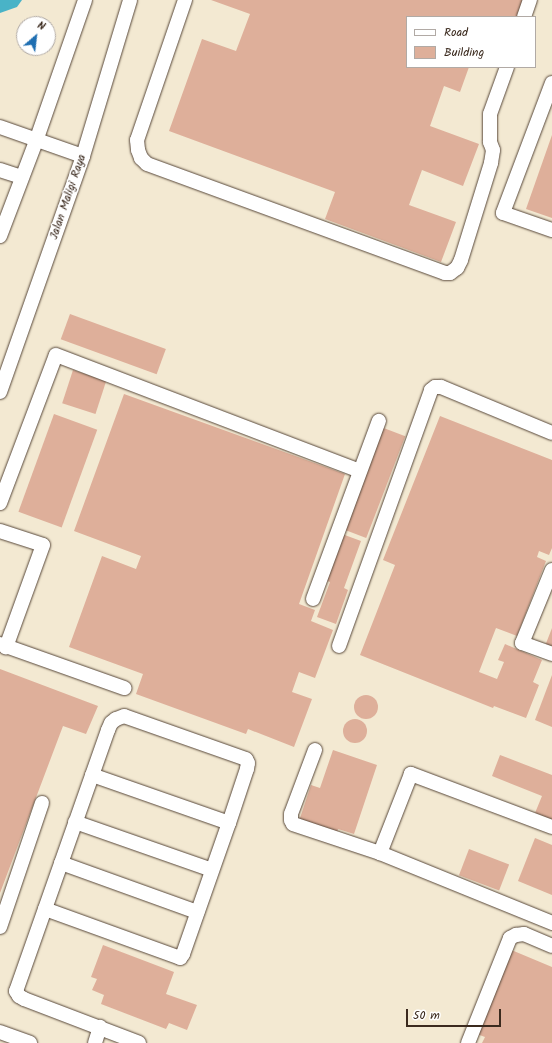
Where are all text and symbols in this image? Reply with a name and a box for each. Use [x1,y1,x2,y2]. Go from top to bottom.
north arrow [16,16,56,56]
legend [406,16,536,68]
text: N [34,17,48,36]
text: Road [444,23,468,42]
text: Building [444,43,484,62]
street label: Jalan Maligi Raya [47,152,89,242]
scale bar [408,1001,503,1027]
text: 50 m [413,1006,440,1025]

